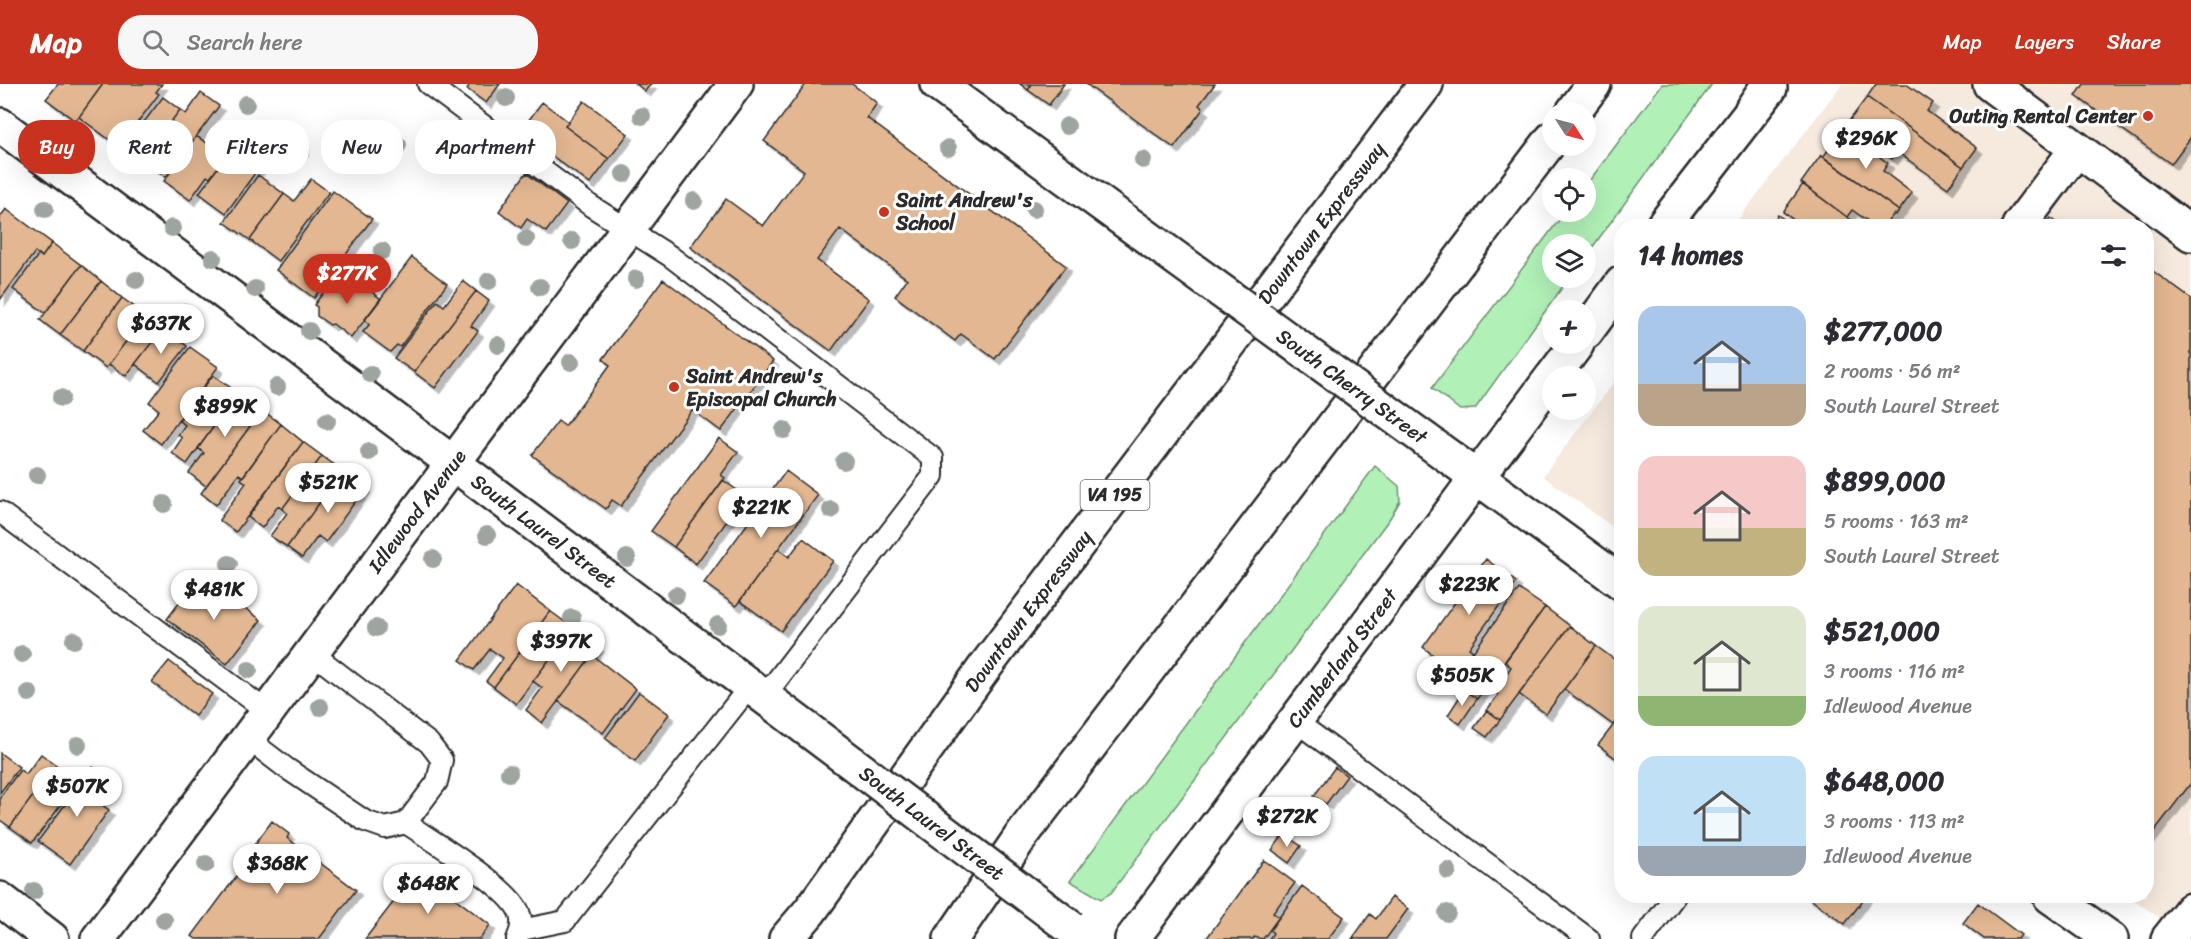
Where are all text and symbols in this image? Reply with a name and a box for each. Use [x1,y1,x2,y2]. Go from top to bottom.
search box [118,15,538,69]
text: Map [30,18,82,67]
text: Search here [187,23,303,62]
text: Map [1943,23,1982,61]
text: Layers [2015,23,2074,61]
text: Share [2107,23,2161,61]
icon: search [139,26,172,59]
place label: Outing Rental Center [1950,99,2138,134]
north arrow [1542,102,1596,156]
map controls [1542,102,1596,420]
marker: Outing Rental Center [2141,109,2155,123]
pin: $296K [1824,119,1908,170]
chip: Buy [18,120,95,174]
chip: Rent [107,120,193,174]
chip: Filters [205,120,309,174]
chip: New [321,120,403,174]
chip: Apartment [415,120,556,174]
text: $296K [1836,121,1896,156]
street label: Downtown Expressway [1248,134,1395,312]
button: locate [1542,168,1596,222]
place label: Saint Andrew's School [895,183,1033,241]
marker: Saint Andrew's School [877,205,891,219]
text: 14 homes [1638,232,1743,278]
button: layers [1542,234,1596,288]
icon: filters [2097,239,2130,272]
pin: $277K [305,254,389,305]
text: $277K [317,256,377,291]
button: + [1542,300,1596,354]
pin: $637K [119,304,203,355]
text: $637K [131,306,191,341]
text: $277,000 [1824,308,1942,354]
street label: South Cherry Street [1268,319,1436,454]
icon: home [1686,330,1758,402]
text: 2 rooms · 56 m² [1824,354,1961,389]
place label: Saint Andrew's Episcopal Church [685,359,837,417]
button: − [1542,366,1596,420]
marker: Saint Andrew's Episcopal Church [667,380,681,394]
pin: $899K [183,387,267,438]
text: $899K [194,389,256,424]
text: South Laurel Street [1824,389,1999,424]
street label: Idlewood Avenue [358,441,476,582]
text: $899,000 [1824,458,1945,504]
pin: $521K [286,463,370,514]
text: $521K [299,465,357,500]
street label: South Laurel Street [463,465,624,598]
road number: VA 195 [1080,480,1150,510]
icon: home [1686,480,1758,552]
pin: $221K [719,488,803,539]
text: $221K [732,490,790,525]
text: 5 rooms · 163 m² [1824,504,1969,539]
street label: Downtown Expressway [955,522,1102,700]
text: South Laurel Street [1824,539,1999,574]
pin: $223K [1427,565,1511,616]
text: $223K [1439,567,1499,602]
pin: $481K [172,570,256,621]
text: $481K [185,572,243,607]
street label: Cumberland Street [1278,580,1408,736]
text: $521,000 [1824,608,1940,654]
pin: $397K [519,622,603,673]
text: $397K [531,624,591,659]
icon: home [1686,630,1758,702]
text: 3 rooms · 116 m² [1824,654,1965,689]
pin: $505K [1420,656,1504,707]
text: $505K [1431,658,1493,693]
text: Idlewood Avenue [1824,689,1972,724]
street label: South Laurel Street [851,757,1012,890]
text: $648,000 [1824,758,1944,804]
pin: $507K [35,767,119,818]
text: $507K [46,769,108,804]
icon: home [1686,780,1758,852]
pin: $272K [1245,797,1329,848]
text: $272K [1257,799,1317,834]
text: 3 rooms · 113 m² [1824,804,1965,839]
text: Idlewood Avenue [1824,839,1972,874]
pin: $368K [235,844,319,895]
text: $368K [247,846,307,881]
pin: $648K [386,864,470,915]
text: $648K [397,866,459,901]

